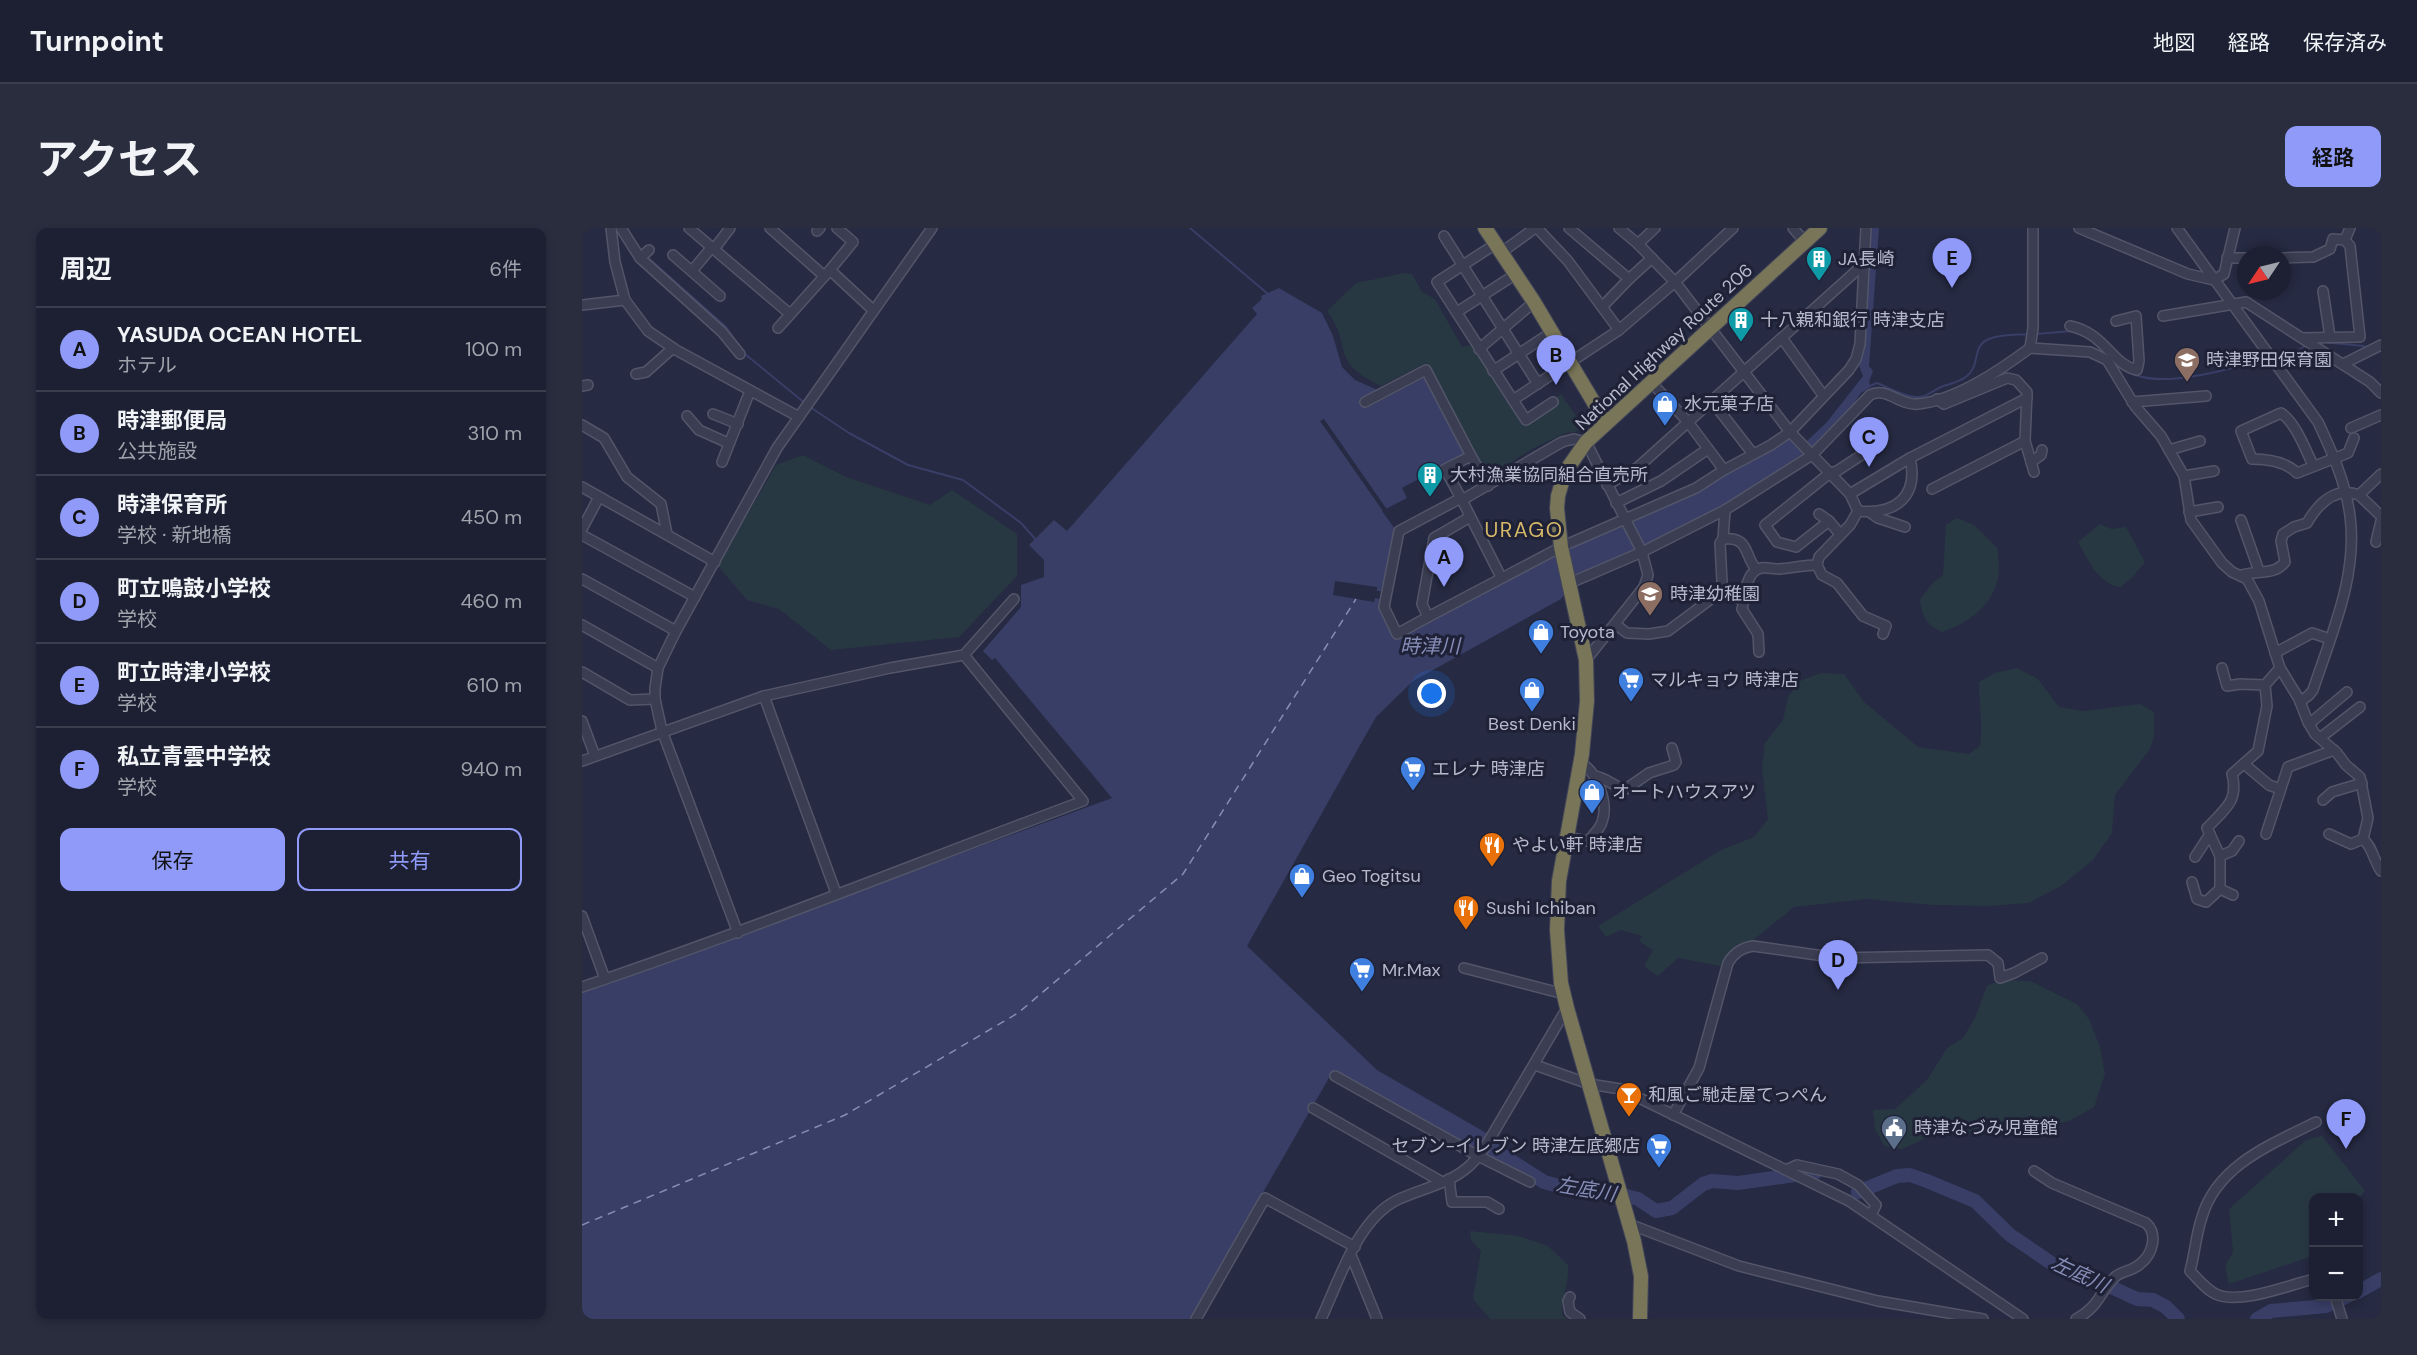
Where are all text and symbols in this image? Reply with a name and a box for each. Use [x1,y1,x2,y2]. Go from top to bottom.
text: Turnpoint [30,23,164,60]
text: 地図 [2153,29,2195,57]
text: 経路 [2228,29,2270,57]
text: 保存済み [2303,29,2387,57]
button: 経路 [2285,126,2381,187]
text: アクセス [36,132,202,187]
pin: E [1932,238,1972,288]
building icon: JA長崎 [1804,244,1834,282]
north arrow [2237,246,2291,300]
place label: JA長崎 [1838,247,1894,271]
text: 周辺 [60,252,112,286]
text: 6件 [489,256,522,282]
street label: National Highway Route 206 [1570,258,1758,436]
building icon: 十八親和銀行 時津支店 [1726,305,1756,343]
place label: 十八親和銀行 時津支店 [1760,308,1945,332]
text: YASUDA OCEAN HOTEL [117,320,362,349]
text: A [72,336,87,362]
text: 100 m [465,336,522,362]
pin: B [1536,336,1576,385]
school or university icon: 時津野田保育園 [2172,345,2202,383]
place label: 時津野田保育園 [2206,348,2332,372]
text: ホテル [117,352,177,378]
shop icon: 水元菓子店 [1650,389,1680,427]
place label: 水元菓子店 [1684,392,1774,416]
text: 時津郵便局 [117,406,227,435]
pin: C [1850,418,1888,467]
text: B [73,420,86,446]
text: 310 m [467,420,522,446]
text: 公共施設 [117,438,197,464]
building icon: 大村漁業協同組合直売所 [1415,460,1445,498]
place label: 大村漁業協同組合直売所 [1450,463,1648,487]
text: 時津保育所 [117,490,227,519]
text: C [72,504,87,530]
text: 450 m [461,504,522,530]
district label: URAGO [1484,516,1564,544]
text: 学校 · 新地橋 [117,522,232,548]
pin: A [1424,538,1464,587]
text: 町立鳴鼓小学校 [117,574,271,603]
school or university icon: 時津幼稚園 [1635,579,1665,617]
place label: 時津幼稚園 [1670,582,1760,606]
text: D [72,588,87,614]
text: 460 m [460,588,522,614]
text: 学校 [117,606,157,632]
shop icon: Toyota [1526,617,1556,655]
place label: Toyota [1560,620,1615,644]
water label: 時津川 [1400,633,1462,659]
text: 町立時津小学校 [117,658,271,687]
supermarket icon: マルキョウ 時津店 [1616,665,1646,703]
place label: マルキョウ 時津店 [1650,668,1799,692]
text: E [74,672,85,698]
text: 610 m [466,672,522,698]
shop icon: Best Denki [1517,675,1547,713]
your location [1417,679,1446,708]
text: 学校 [117,690,157,716]
place label: Best Denki [1488,712,1576,736]
text: 私立青雲中学校 [117,742,271,771]
supermarket icon: エレナ 時津店 [1398,754,1428,792]
text: F [74,756,85,782]
text: 940 m [460,756,522,782]
place label: エレナ 時津店 [1432,757,1545,781]
text: 学校 [117,774,157,800]
shop icon: オートハウスアツ [1577,777,1607,815]
place label: オートハウスアツ [1612,780,1756,804]
button: 保存 [60,828,285,891]
button: 共有 [297,828,522,891]
restaurant icon: やよい軒 時津店 [1477,830,1507,868]
place label: やよい軒 時津店 [1512,833,1643,857]
shop icon: Geo Togitsu [1287,861,1317,899]
place label: Geo Togitsu [1322,864,1421,888]
restaurant icon: Sushi Ichiban [1451,893,1481,931]
place label: Sushi Ichiban [1486,896,1596,920]
pin: D [1818,940,1858,990]
supermarket icon: Mr.Max [1347,955,1377,993]
place label: Mr.Max [1382,958,1441,982]
bar icon: 和風ご馳走屋てっぺん [1614,1080,1644,1118]
place label: 和風ご馳走屋てっぺん [1648,1083,1827,1107]
pin: F [2326,1100,2366,1149]
public building icon: 時津なづみ児童館 [1879,1113,1909,1151]
place label: 時津なづみ児童館 [1914,1116,2058,1140]
supermarket icon: セブン-イレブン 時津左底郷店 [1644,1131,1674,1169]
place label: セブン-イレブン 時津左底郷店 [1391,1134,1640,1158]
water label: 左底川 [1554,1171,1620,1207]
map controls [2309,1193,2363,1301]
button: + [2309,1193,2363,1247]
button: − [2309,1247,2363,1301]
water label: 左底川 [2047,1250,2114,1299]

